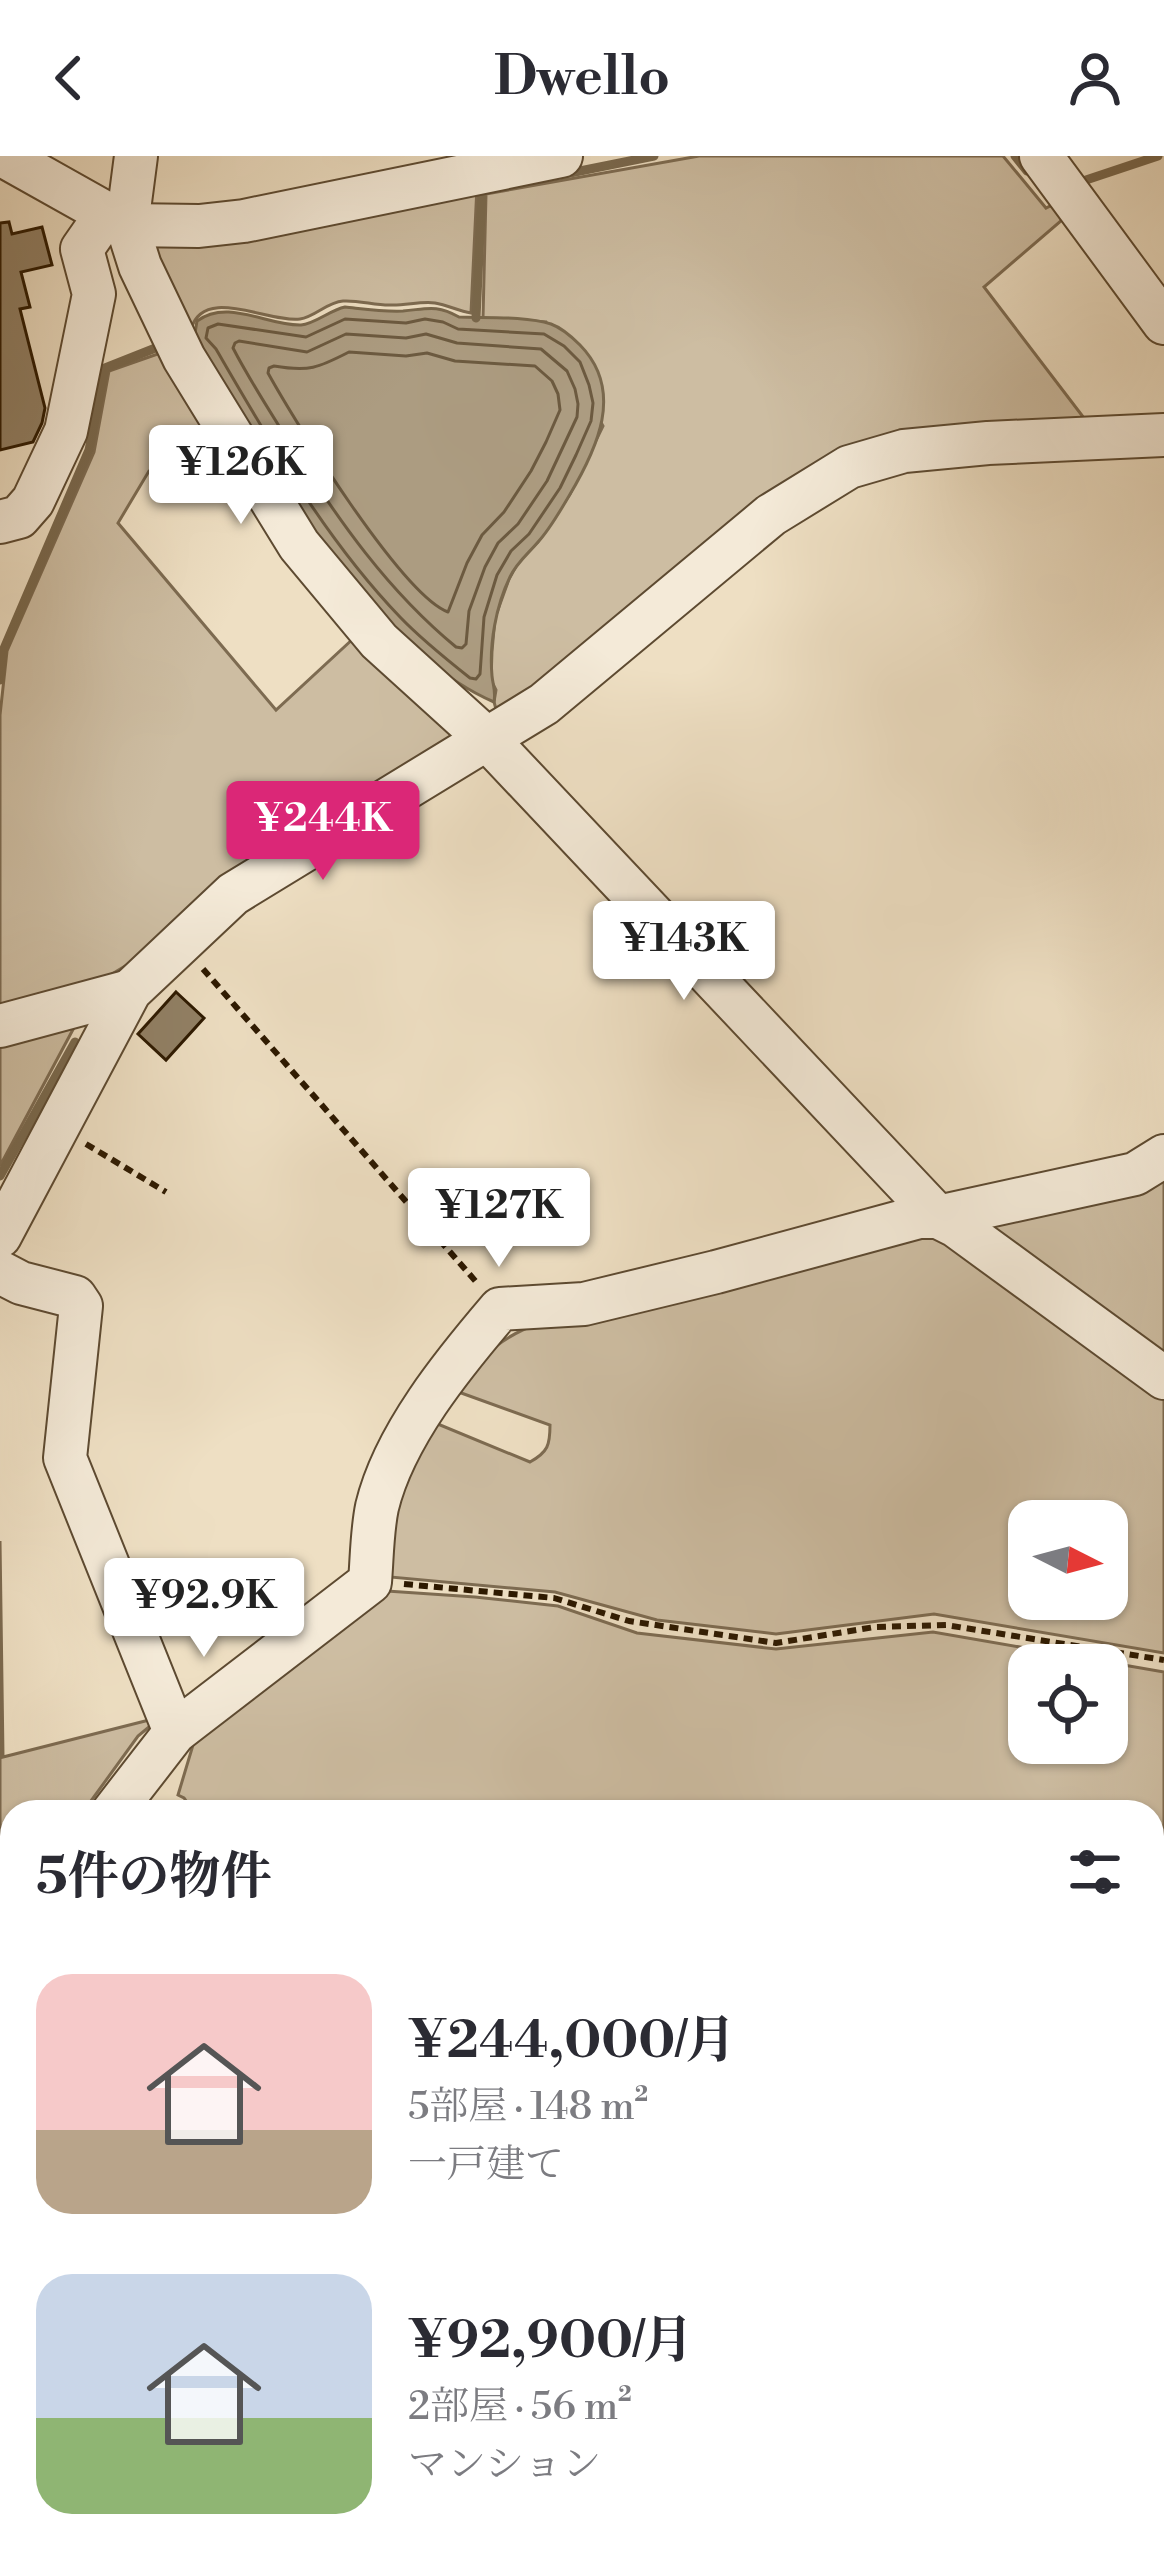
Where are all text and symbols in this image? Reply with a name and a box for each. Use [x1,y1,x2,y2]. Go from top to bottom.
text: Dwello [494,44,670,112]
icon: back [36,45,102,111]
icon: person [1062,45,1128,111]
pin: ¥126K [157,425,325,527]
text: ¥126K [176,439,306,488]
pin: ¥244K [239,781,407,883]
text: ¥244K [253,795,393,844]
pin: ¥143K [600,901,768,1003]
text: ¥143K [620,915,748,964]
pin: ¥127K [415,1168,583,1270]
text: ¥127K [435,1182,563,1231]
north arrow [1008,1500,1128,1620]
map controls [1008,1500,1128,1764]
pin: ¥92.9K [106,1558,302,1660]
text: ¥92.9K [131,1572,277,1621]
button: locate [1008,1644,1128,1764]
icon: filters [1062,1839,1128,1905]
text: 5件の物件 [36,1846,272,1910]
text: ¥244,000/月 [408,2010,736,2074]
icon: home [132,2022,276,2166]
text: 5部屋 · 148 m² [408,2083,648,2132]
text: 一戸建て [408,2141,564,2190]
text: ¥92,900/月 [408,2310,694,2374]
icon: home [132,2322,276,2466]
text: 2部屋 · 56 m² [408,2383,632,2432]
text: マンション [408,2441,601,2490]

